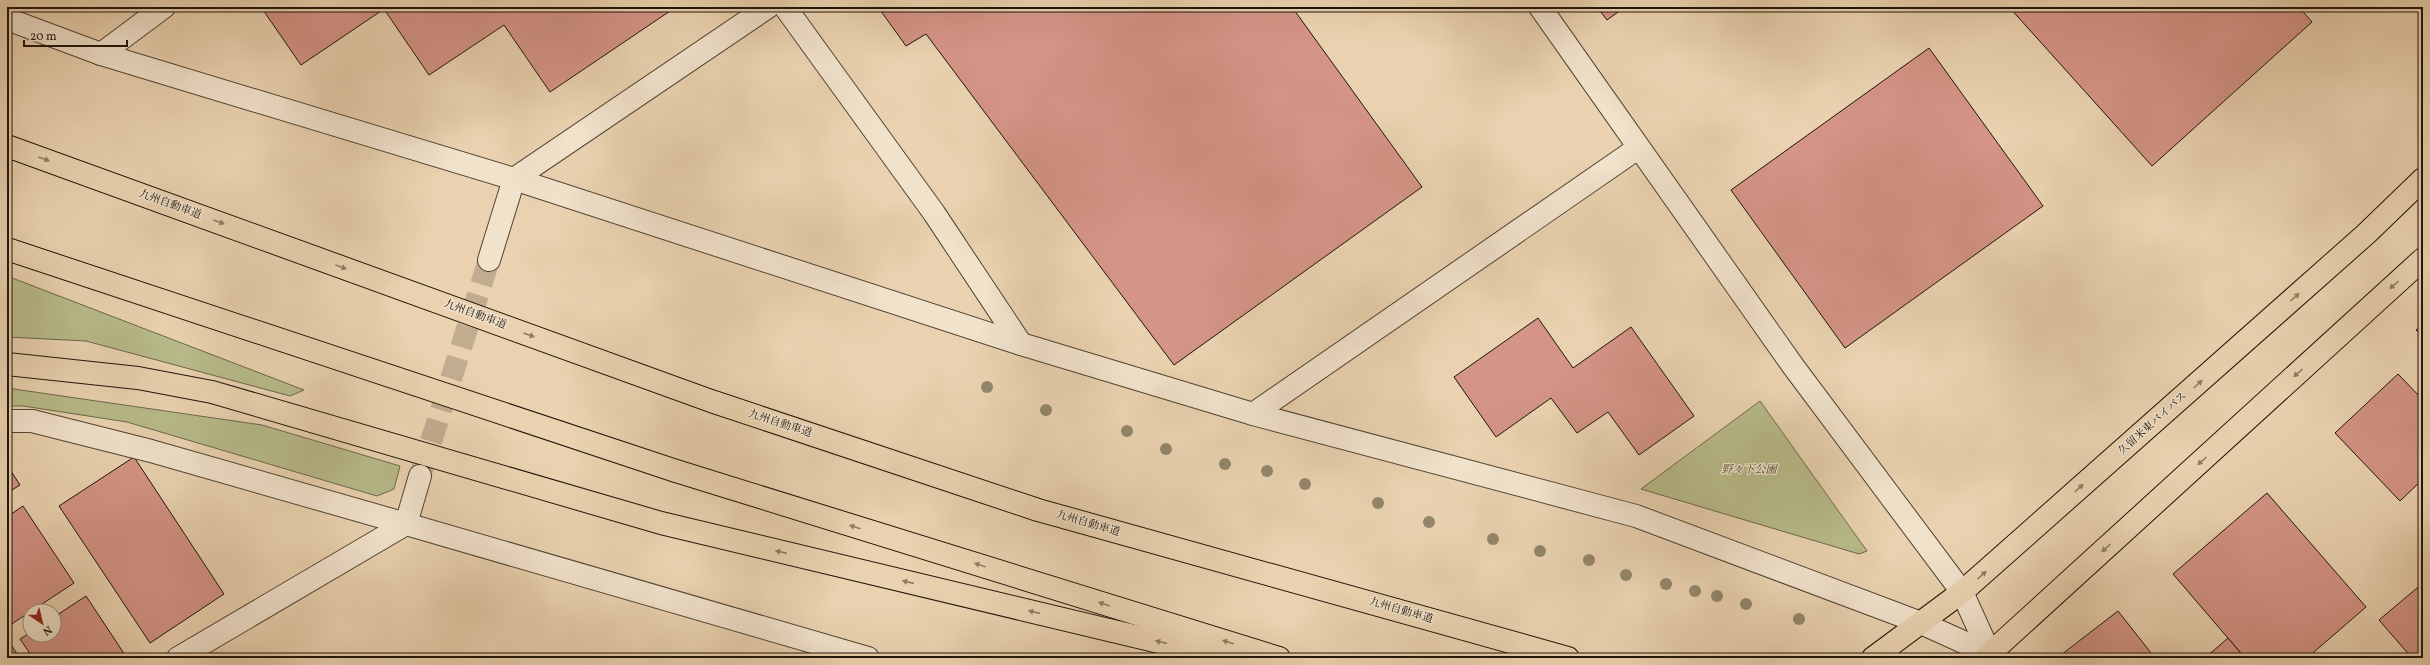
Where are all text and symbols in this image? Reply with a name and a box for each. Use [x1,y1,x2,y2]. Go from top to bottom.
scale bar [24,22,127,48]
text: 20 m [30,29,57,45]
one-way arrow [38,156,50,162]
street label: 九州自動車道 [136,187,204,223]
one-way arrow [213,220,225,226]
one-way arrow [335,264,347,270]
one-way arrow [2389,280,2399,290]
one-way arrow [2290,293,2300,302]
street label: 九州自動車道 [441,297,509,333]
one-way arrow [523,332,535,338]
one-way arrow [2293,368,2303,378]
one-way arrow [2192,379,2203,388]
street label: 久留米東バイパス [2115,389,2191,459]
street label: 九州自動車道 [746,407,814,441]
one-way arrow [2197,456,2207,465]
park label: 野々下公園 [1722,463,1778,478]
one-way arrow [2074,484,2085,493]
street label: 九州自動車道 [1054,508,1122,540]
one-way arrow [849,524,861,530]
one-way arrow [2101,543,2111,553]
one-way arrow [775,549,787,555]
one-way arrow [973,562,985,568]
one-way arrow [1977,570,1987,579]
one-way arrow [901,579,914,585]
street label: 九州自動車道 [1367,595,1435,627]
one-way arrow [1098,601,1110,607]
north arrow [22,603,62,643]
one-way arrow [1028,609,1040,615]
text: N [39,622,54,638]
one-way arrow [1154,639,1167,645]
one-way arrow [1222,639,1234,645]

